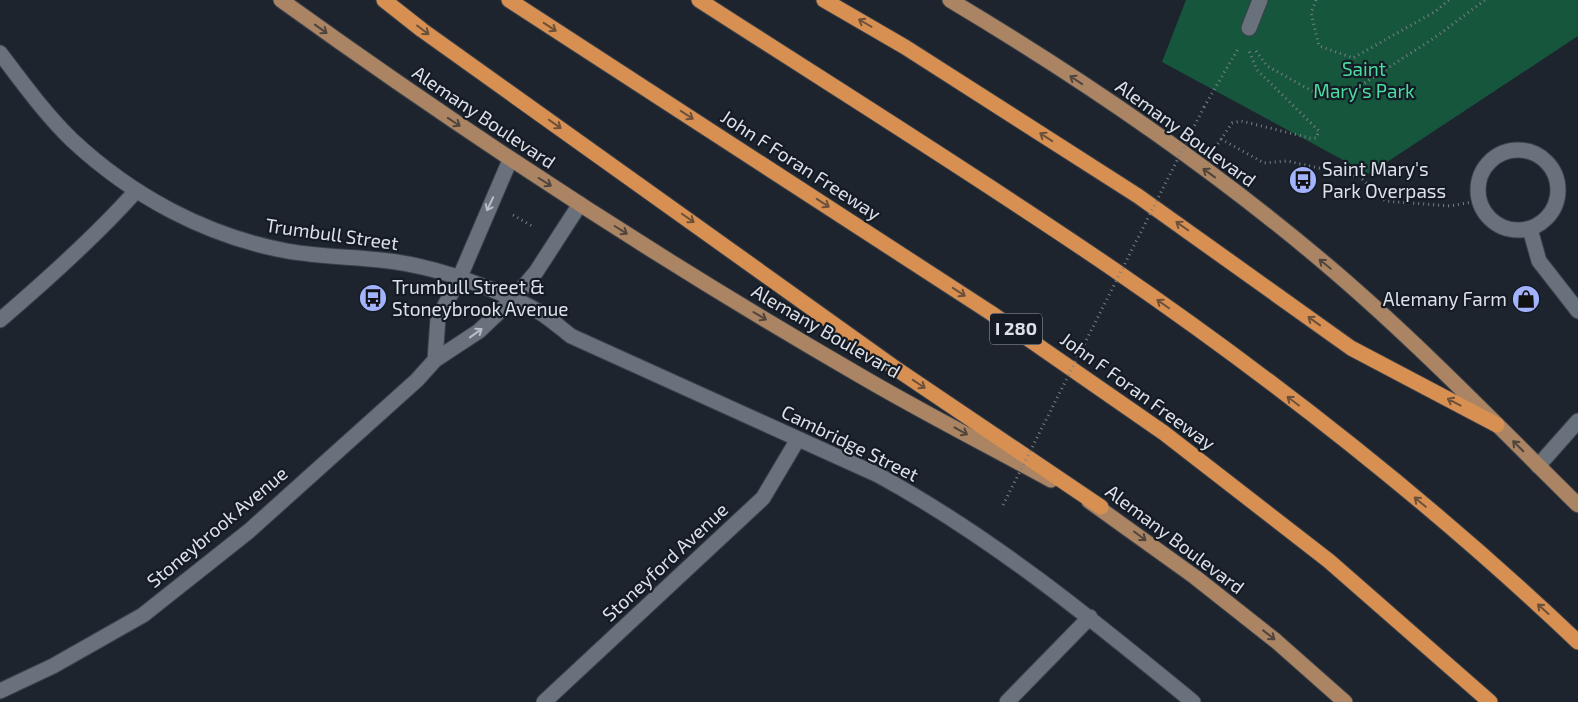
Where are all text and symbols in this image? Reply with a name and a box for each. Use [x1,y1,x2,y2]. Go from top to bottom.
one-way arrow [858,18,872,28]
one-way arrow [543,22,557,32]
one-way arrow [313,23,327,34]
one-way arrow [416,25,430,35]
park label: Saint Mary's Park [1313,57,1415,102]
street label: Alemany Boulevard [408,60,560,173]
street label: Alemany Boulevard [1112,74,1261,191]
one-way arrow [1069,75,1083,85]
street label: John F Foran Freeway [717,104,885,225]
one-way arrow [679,110,693,120]
one-way arrow [446,117,460,127]
one-way arrow [548,119,562,129]
one-way arrow [1040,132,1054,142]
place label: Saint Mary's Park Overpass [1322,157,1446,202]
bus stop icon: Saint Mary's Park Overpass [1288,165,1318,195]
one-way arrow [1202,168,1216,178]
one-way arrow [538,177,552,187]
one-way arrow [485,196,495,211]
one-way arrow [816,198,830,209]
street label: Trumbull Street [264,213,400,254]
one-way arrow [681,213,695,223]
one-way arrow [1175,221,1189,231]
one-way arrow [614,225,628,235]
one-way arrow [1319,259,1332,270]
place label: Trumbull Street & Stoneybrook Avenue [392,275,569,320]
street label: Alemany Boulevard [748,279,905,382]
bus stop icon: Trumbull Street & Stoneybrook Avenue [358,283,388,313]
shop icon: Alemany Farm [1511,284,1541,314]
one-way arrow [952,287,966,297]
place label: Alemany Farm [1383,287,1507,310]
one-way arrow [1156,299,1170,309]
one-way arrow [752,311,766,321]
road number: I 280 [990,314,1042,344]
one-way arrow [1307,316,1321,326]
street label: John F Foran Freeway [1056,327,1220,454]
one-way arrow [469,328,483,338]
one-way arrow [912,379,926,389]
one-way arrow [1287,395,1300,406]
one-way arrow [1447,397,1462,406]
street label: Cambridge Street [778,399,923,486]
one-way arrow [954,426,969,436]
one-way arrow [1512,440,1524,452]
street label: Stoneybrook Avenue [142,461,292,592]
street label: Alemany Boulevard [1101,479,1249,598]
street label: Stoneyford Avenue [597,497,732,626]
one-way arrow [1414,497,1427,508]
one-way arrow [1133,531,1147,541]
one-way arrow [1536,603,1549,615]
one-way arrow [1262,630,1275,641]

